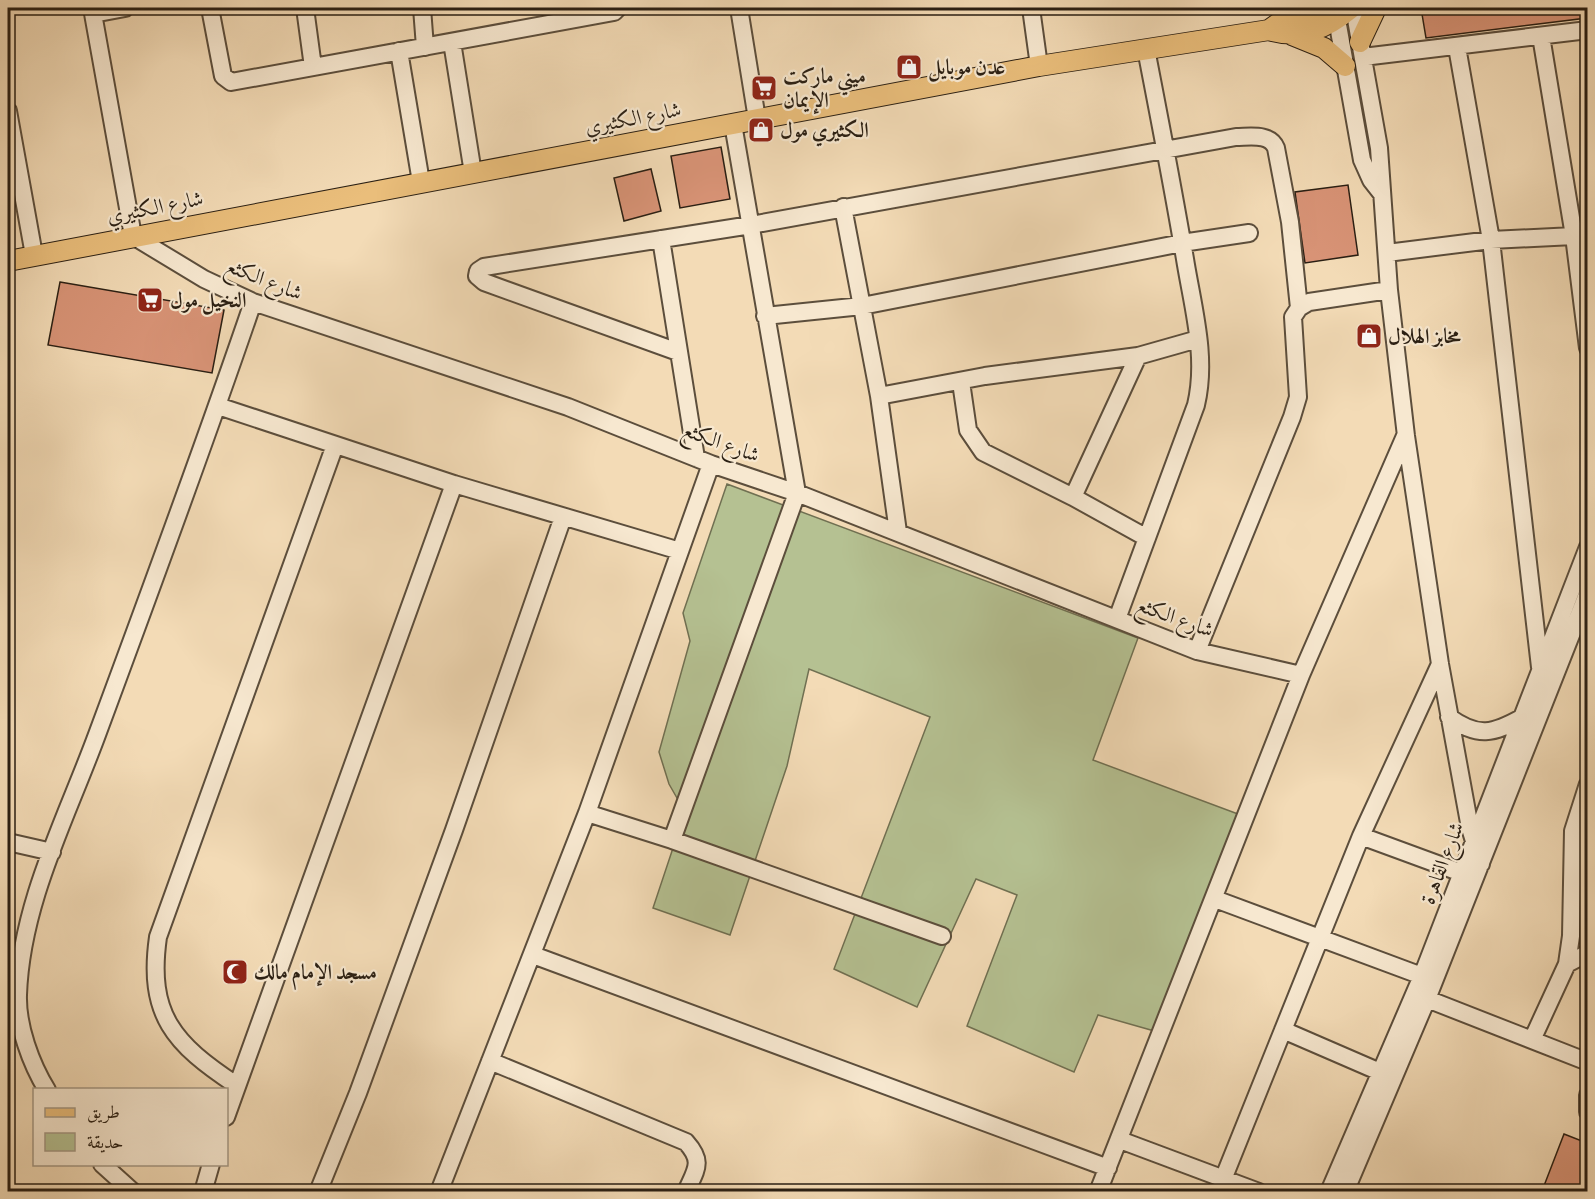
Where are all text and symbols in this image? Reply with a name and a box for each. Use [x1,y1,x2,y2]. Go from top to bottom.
shop icon: عدن موبايل [894,52,924,82]
place label: عدن موبايل [928,53,1005,82]
place label: ميني ماركت الإيمان [783,62,866,115]
supermarket icon: ميني ماركت الإيمان [749,73,779,103]
street label: شارع الكثيري [582,95,684,145]
shop icon: الكثيري مول [746,115,776,145]
place label: الكثيري مول [780,116,869,147]
street label: شارع الكثيري [104,184,206,234]
street label: شارع الكثع [220,251,307,312]
supermarket icon: النخيل مول [135,285,165,315]
place label: النخيل مول [170,286,247,315]
shop icon: مخابز الهلال [1354,321,1384,351]
place label: مخابز الهلال [1388,322,1462,350]
street label: شارع الكثع [677,415,764,474]
street label: شارع الكثع [1131,590,1218,649]
street label: شارع القاهرة [1414,818,1474,910]
mosque icon: مسجد الإمام مالك [220,957,250,987]
place label: مسجد الإمام مالك [254,958,377,991]
legend [33,1088,228,1166]
text: طريق [87,1100,120,1124]
text: حديقة [87,1130,123,1154]

